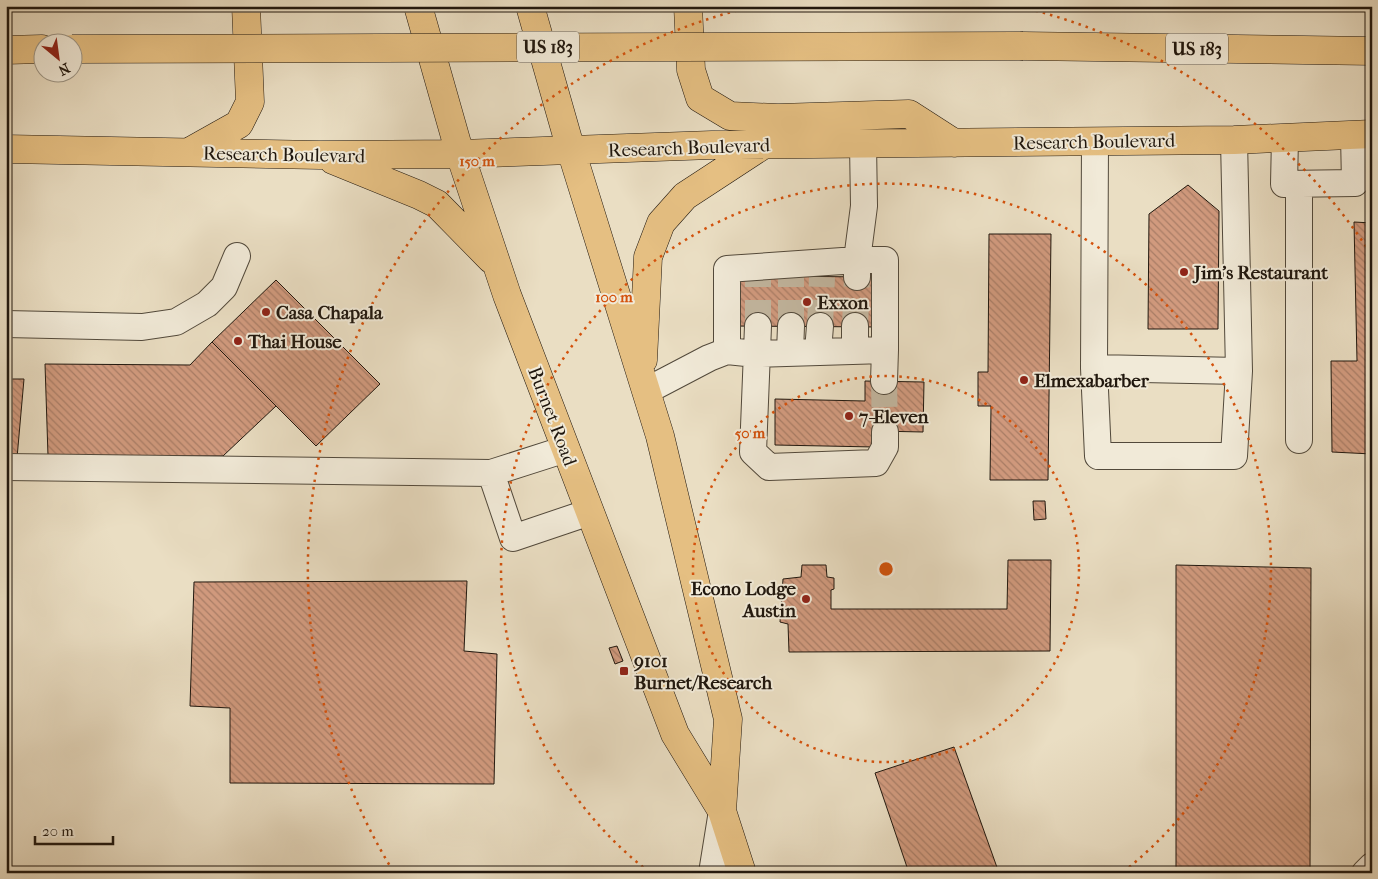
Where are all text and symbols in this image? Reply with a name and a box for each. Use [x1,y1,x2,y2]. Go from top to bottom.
north arrow [32,32,82,82]
road number: US 183 [517,32,579,62]
road number: US 183 [1166,34,1228,64]
text: N [55,59,73,79]
street label: Research Boulevard [1013,130,1176,154]
street label: Research Boulevard [608,134,771,162]
street label: Research Boulevard [203,143,366,167]
text: 150 m [459,152,495,170]
place label: Jim's Restaurant [1192,262,1328,284]
marker: Jim's Restaurant [1178,266,1190,278]
text: 100 m [595,288,633,306]
place label: Exxon [817,292,870,314]
marker: Exxon [801,296,813,308]
place label: Casa Chapala [276,302,384,324]
marker: Casa Chapala [260,306,272,318]
place label: Thai House [247,331,342,353]
marker: Thai House [232,335,244,347]
street label: Burnet Road [523,364,581,470]
place label: Elmexabarber [1034,370,1150,392]
marker: Elmexabarber [1018,374,1030,386]
place label: 7-Eleven [858,406,930,428]
marker: 7-Eleven [843,410,855,422]
text: 50 m [735,424,766,442]
centre of rings [877,560,895,578]
place label: Econo Lodge Austin [691,578,797,622]
marker: Econo Lodge Austin [800,593,812,605]
place label: 9101 Burnet/Research [633,650,772,694]
marker: 9101 Burnet/Research [618,665,630,677]
scale bar [35,814,112,846]
text: 20 m [42,822,74,840]

